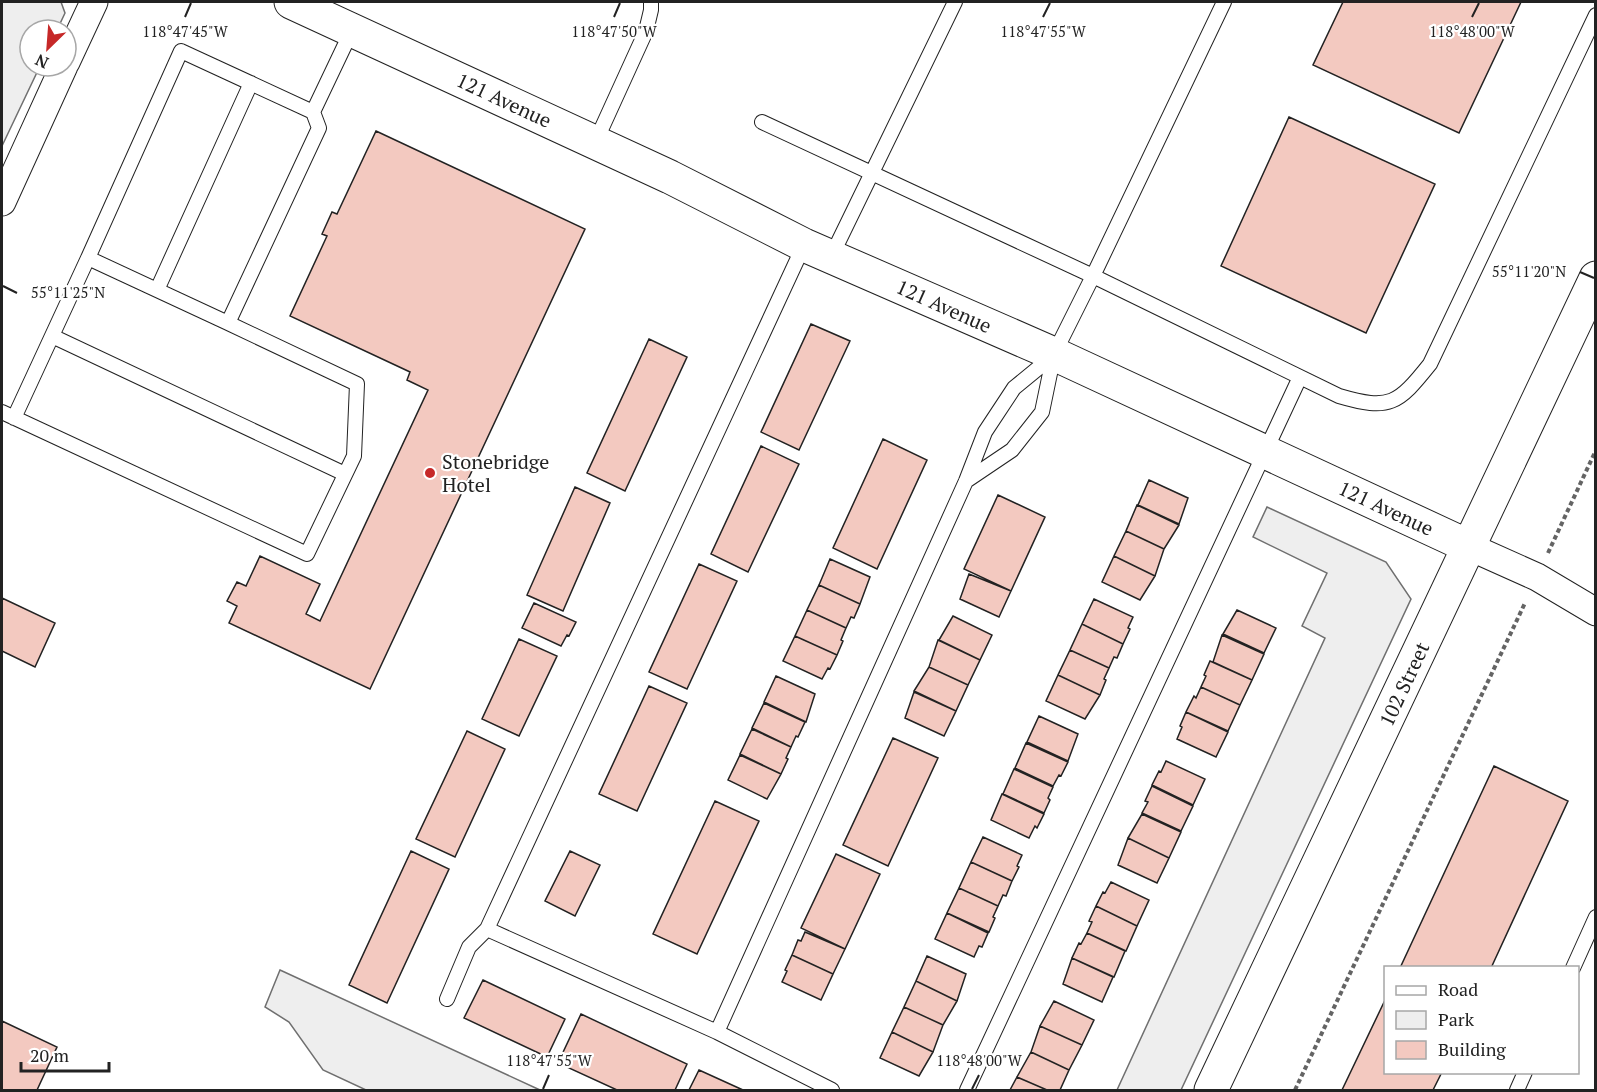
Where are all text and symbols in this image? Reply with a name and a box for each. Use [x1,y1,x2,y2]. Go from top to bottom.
north arrow [18,18,78,78]
text: 118°47'45"W [142,21,229,41]
text: 118°47'50"W [571,21,658,41]
text: 118°47'55"W [1000,21,1087,41]
text: 118°48'00"W [1429,21,1516,41]
text: N [32,49,52,74]
street label: 121 Avenue [452,66,556,134]
text: 55°11'20"N [1492,261,1566,281]
street label: 121 Avenue [892,273,996,339]
text: 55°11'25"N [31,282,105,302]
place label: Stonebridge Hotel [442,448,549,498]
marker: Stonebridge Hotel [423,466,437,480]
street label: 121 Avenue [1334,474,1438,542]
street label: 102 Street [1373,637,1436,731]
legend [1384,966,1579,1074]
text: Road [1438,977,1478,1001]
text: Park [1438,1007,1475,1031]
scale bar [21,1035,110,1073]
text: Building [1438,1037,1506,1061]
text: 20 m [30,1043,70,1067]
text: 118°47'55"W [506,1050,593,1070]
text: 118°48'00"W [936,1050,1023,1070]

